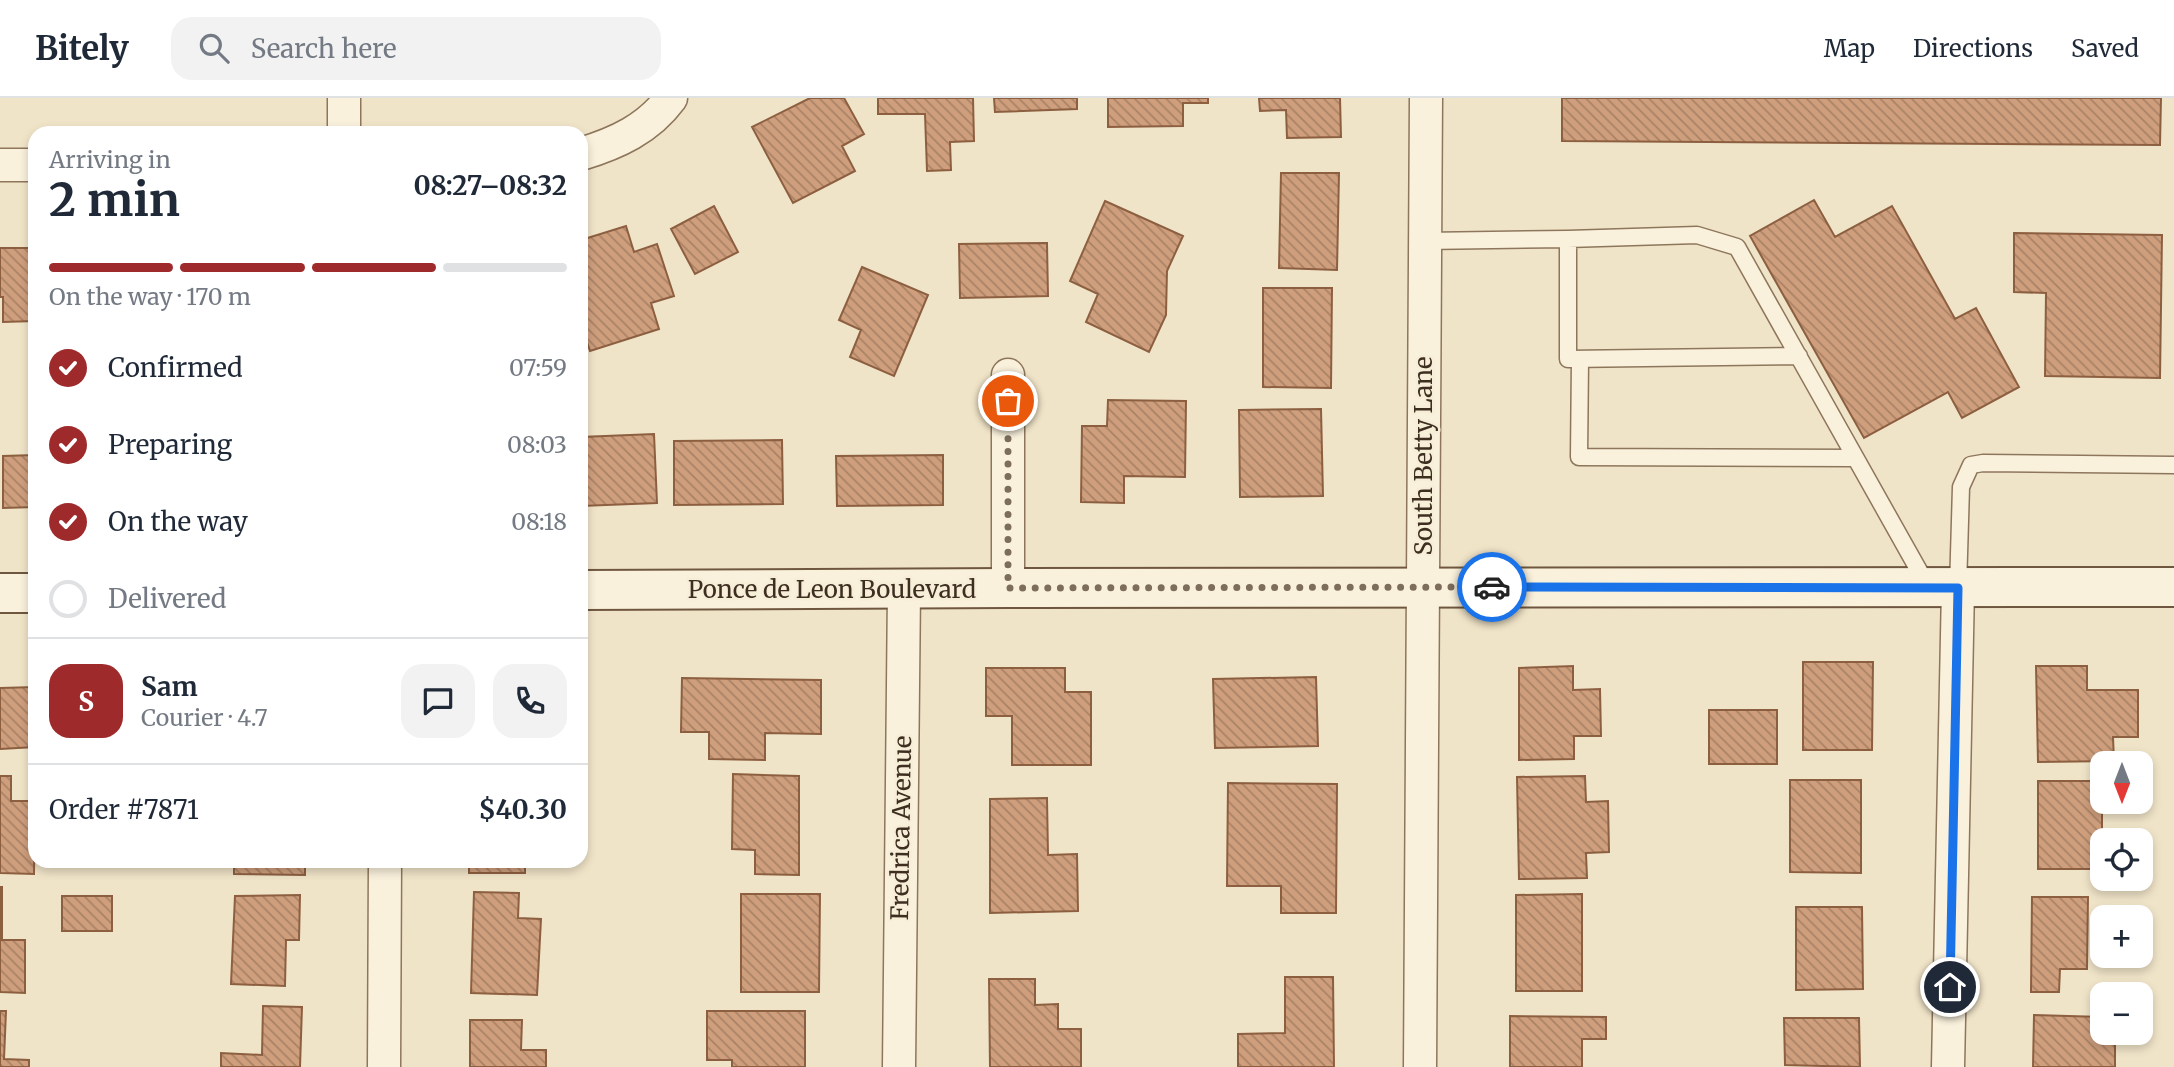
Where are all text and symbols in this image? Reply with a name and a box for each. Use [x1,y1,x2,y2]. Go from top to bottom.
search box [171,17,661,80]
text: Bitely [35,28,129,69]
icon: search [195,29,233,67]
text: Search here [251,32,397,65]
text: Map [1824,33,1875,64]
text: Directions [1913,33,2033,64]
text: Saved [2071,33,2139,64]
text: Arriving in [49,145,171,174]
text: 08:27–08:32 [413,169,567,202]
text: 2 min [49,171,180,229]
text: On the way · 170 m [49,282,251,311]
icon: check [49,349,87,387]
text: Confirmed [108,351,243,384]
text: 07:59 [509,353,567,382]
street label: South Betty Lane [1408,357,1439,555]
pin [978,371,1038,431]
icon: bag [989,382,1027,420]
icon: check [49,426,87,464]
text: Preparing [108,428,232,461]
text: 08:03 [507,430,567,459]
icon: check [49,503,87,541]
text: On the way [108,505,248,538]
text: 08:18 [511,507,567,536]
courier [1457,552,1527,622]
icon: car [1473,568,1511,606]
street label: Ponce de Leon Boulevard [688,574,976,605]
text: Delivered [108,582,227,615]
button: chat [401,664,475,738]
button: phone [493,664,567,738]
text: Sam [141,670,198,703]
text: S [78,685,94,718]
text: Courier · 4.7 [141,703,268,732]
street label: Fredrica Avenue [884,735,918,921]
north arrow [2090,751,2152,814]
map controls [2090,751,2153,1045]
text: Order #7871 [49,793,199,826]
text: $40.30 [478,793,567,826]
button: locate [2090,828,2153,891]
button: + [2090,905,2153,968]
pin [1920,957,1980,1017]
icon: home [1931,968,1969,1006]
button: − [2090,982,2153,1045]

